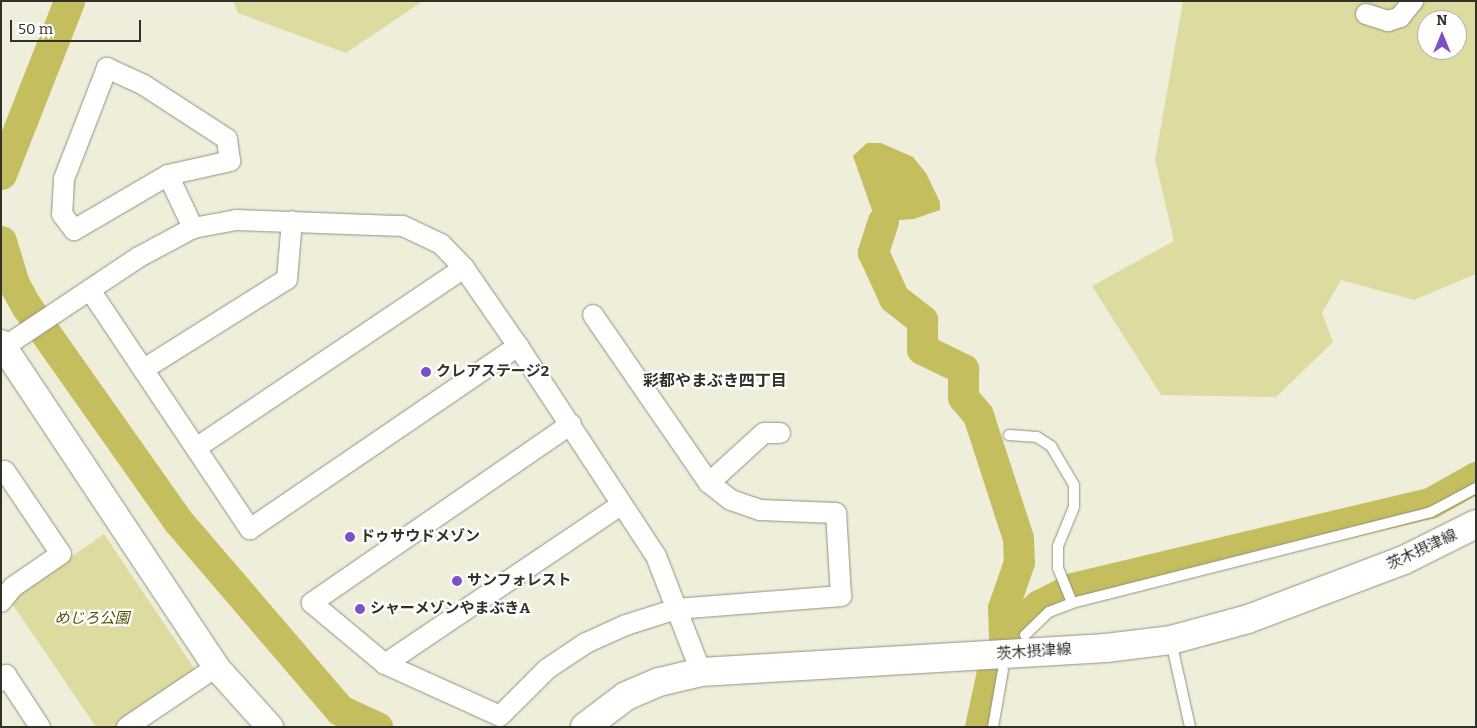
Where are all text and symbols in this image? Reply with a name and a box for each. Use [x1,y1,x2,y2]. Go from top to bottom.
scale bar [12,10,144,42]
north arrow [1417,10,1467,60]
text: N [1437,12,1447,29]
text: 50 m [18,20,53,38]
place label: クレアステージ2 [436,363,549,381]
marker: クレアステージ2 [420,366,432,378]
district label: 彩都やまぶき四丁目 [643,371,787,391]
street label: 茨木摂津線 [1384,526,1460,574]
place label: ドゥサウドメゾン [360,528,480,546]
marker: ドゥサウドメゾン [344,531,356,543]
place label: サンフォレスト [467,572,572,590]
marker: サンフォレスト [451,575,463,587]
place label: シャーメゾンやまぶきA [370,600,531,618]
marker: シャーメゾンやまぶきA [354,603,366,615]
park label: めじろ公園 [55,610,129,628]
street label: 茨木摂津線 [996,640,1072,664]

